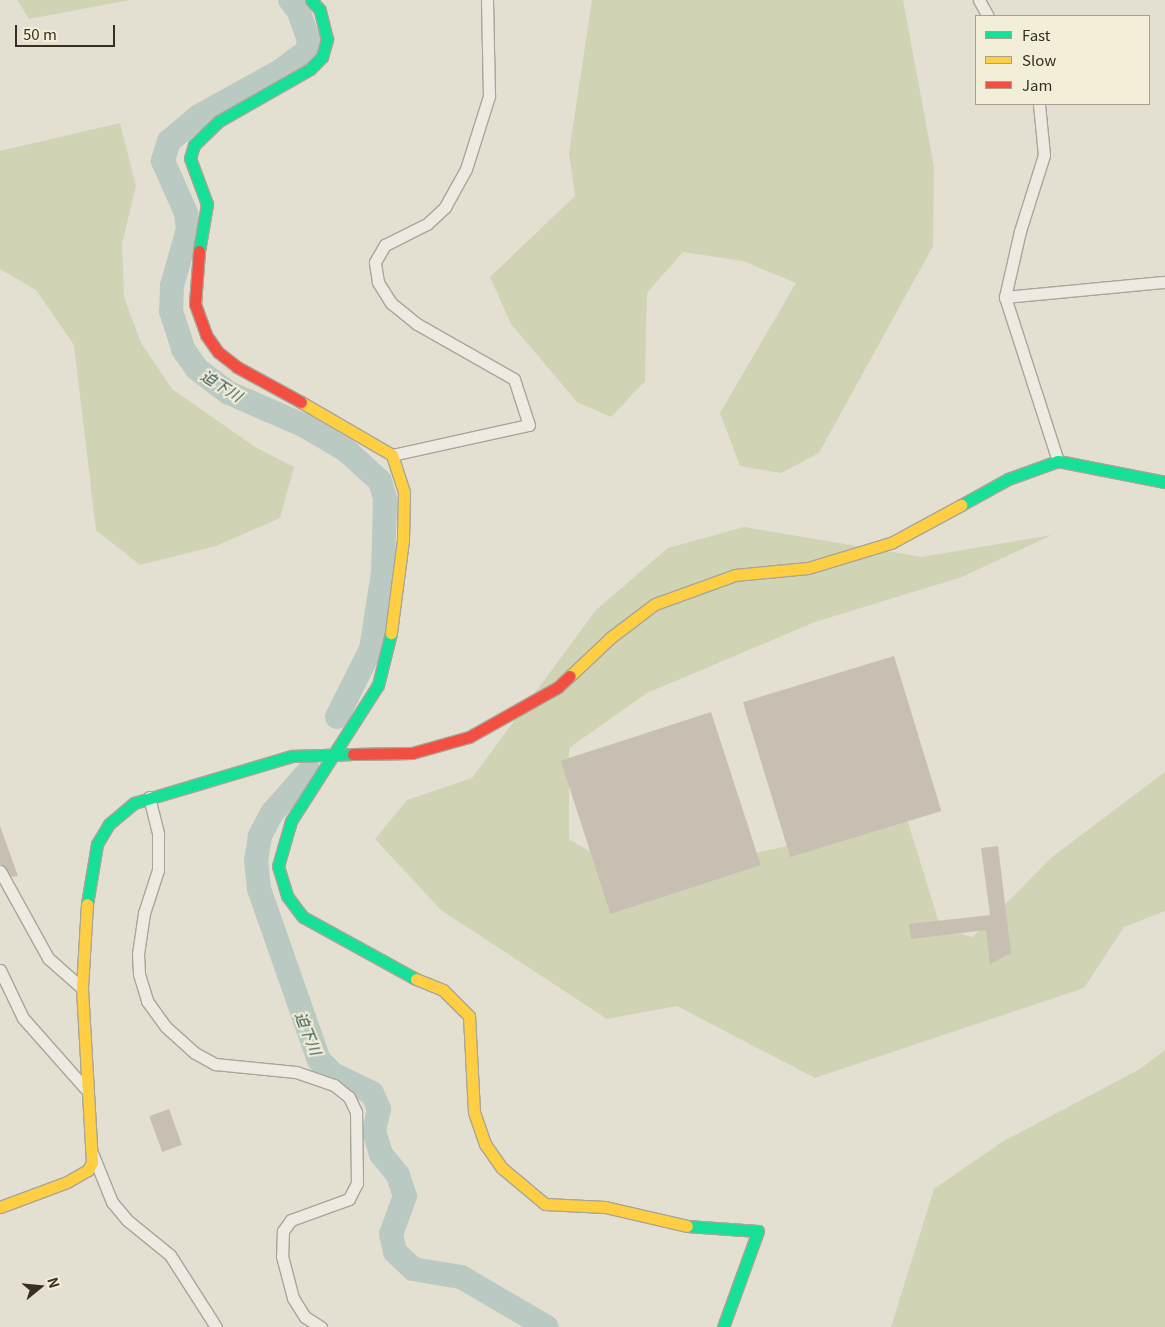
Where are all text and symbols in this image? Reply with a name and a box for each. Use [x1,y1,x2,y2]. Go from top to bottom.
scale bar [18,15,118,47]
legend [975,15,1150,105]
text: 50 m [23,23,57,44]
text: Fast [1022,24,1050,45]
text: Slow [1022,49,1056,70]
text: Jam [1022,74,1052,95]
water label: 迫下川 [198,365,246,405]
water label: 迫下川 [292,1009,326,1057]
north arrow [15,1262,65,1312]
text: N [43,1275,65,1291]

